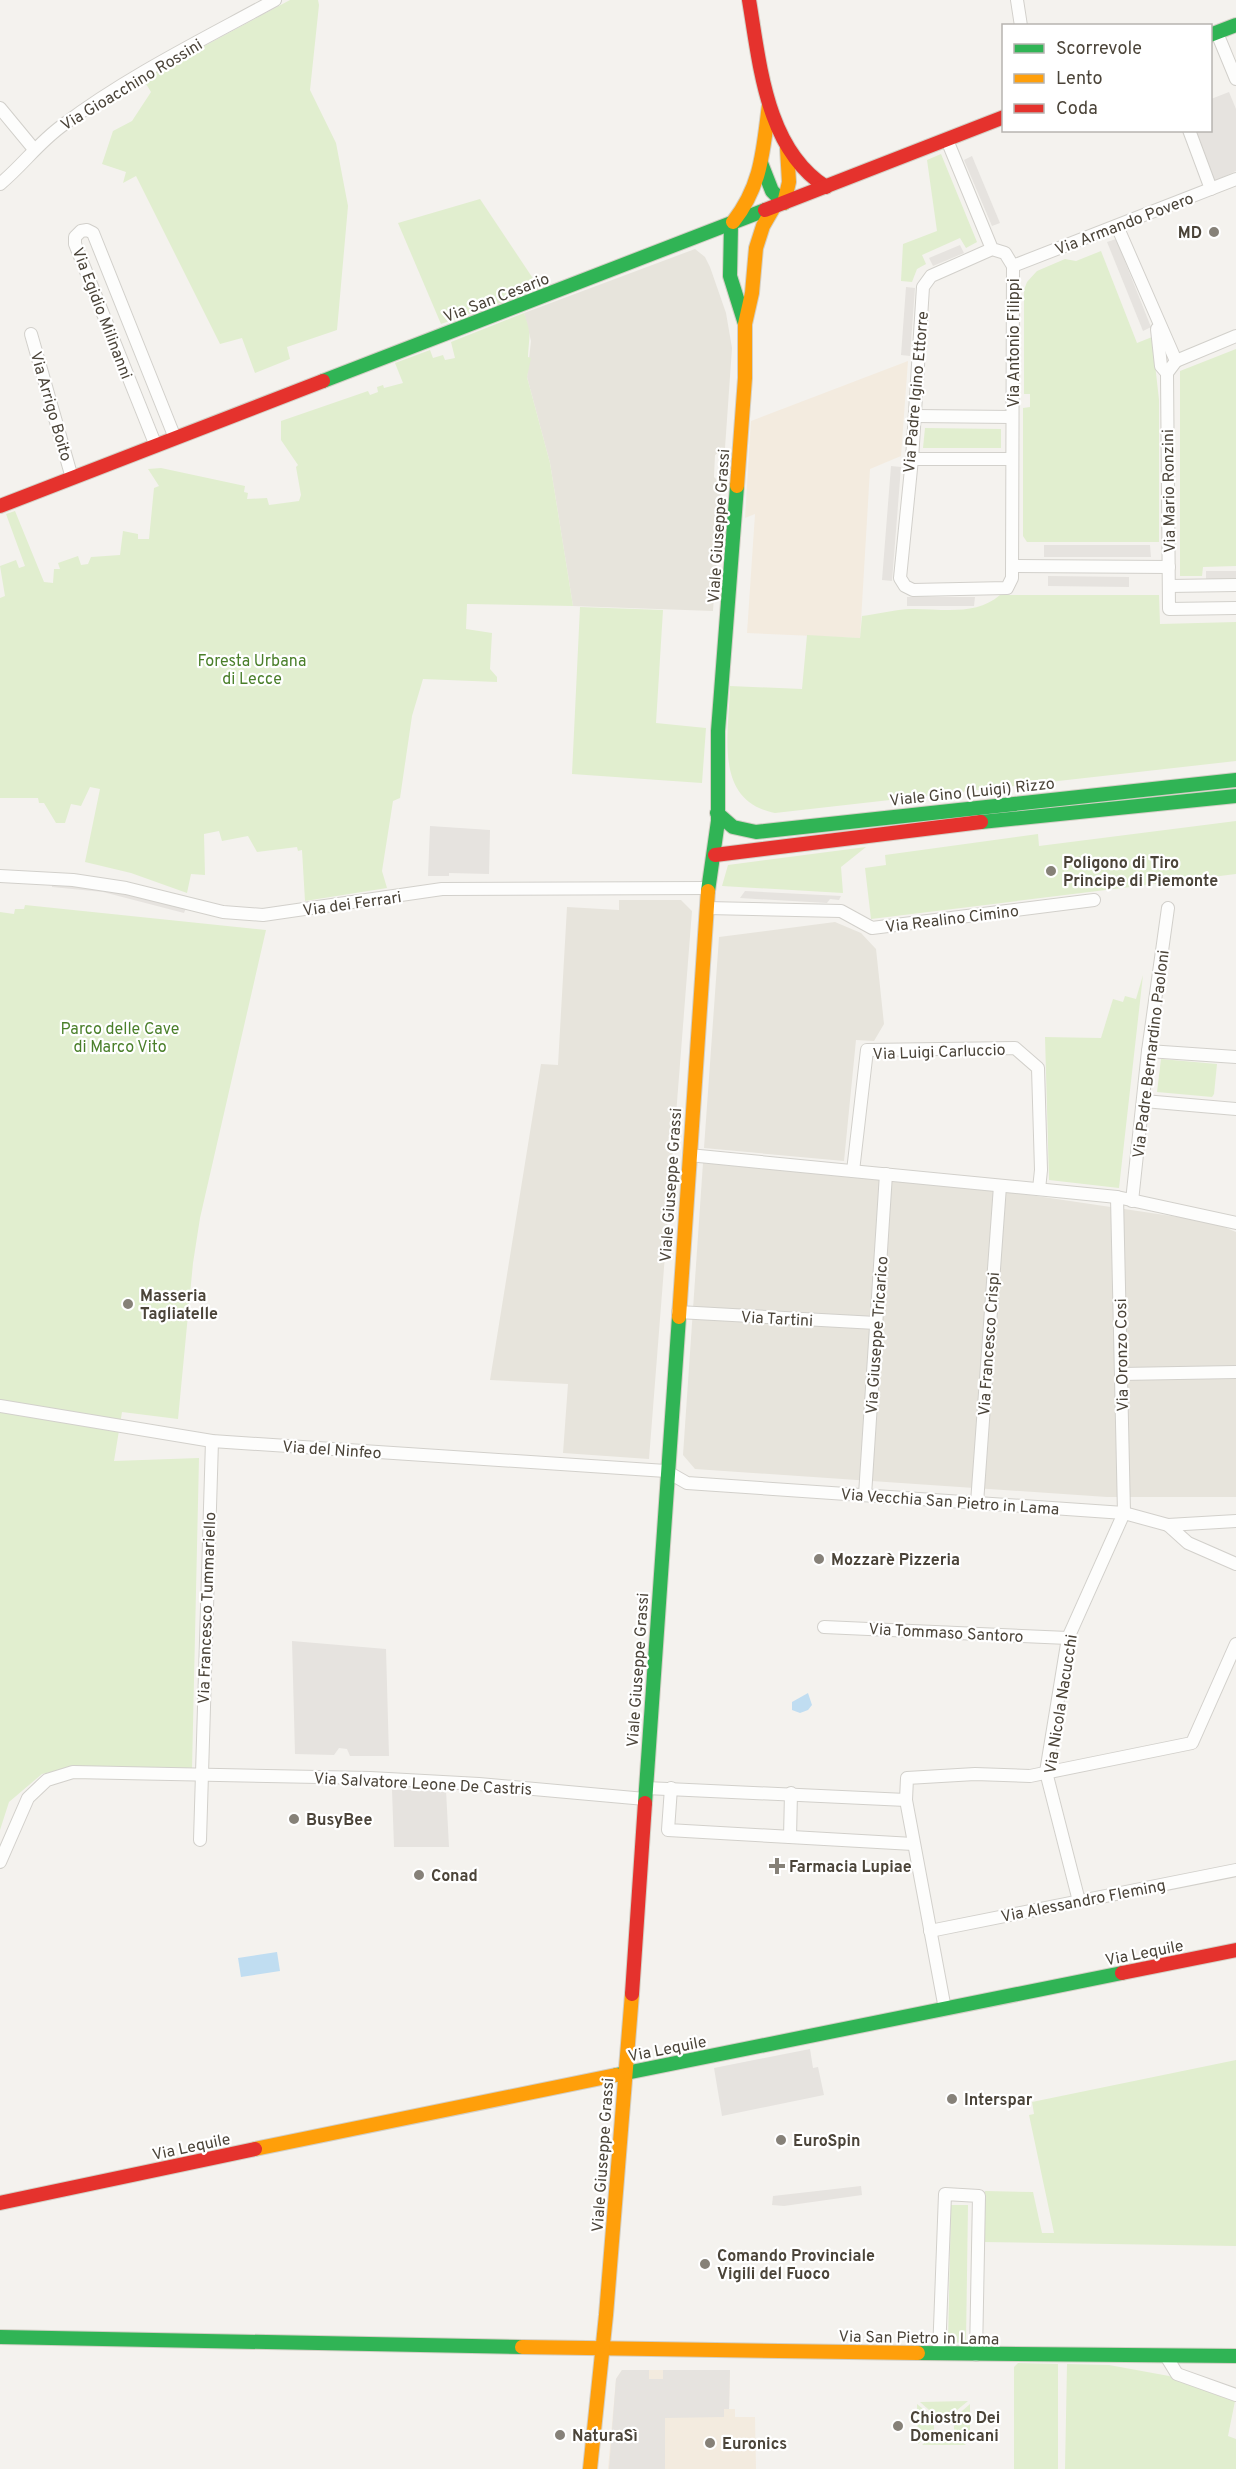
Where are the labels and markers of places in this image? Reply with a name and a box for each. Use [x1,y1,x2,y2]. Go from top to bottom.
place label: MD [1178,224,1202,244]
marker: MD [1207,225,1221,239]
place label: Poligono di Tiro Principe di Piemonte [1063,854,1218,892]
marker: Poligono di Tiro Principe di Piemonte [1044,864,1058,878]
place label: Masseria Tagliatelle [140,1287,218,1325]
marker: Masseria Tagliatelle [121,1297,135,1311]
place label: Mozzarè Pizzeria [831,1551,960,1571]
marker: Mozzarè Pizzeria [812,1552,826,1566]
place label: BusyBee [306,1811,372,1831]
marker: BusyBee [287,1812,301,1826]
place label: Farmacia Lupiae [789,1858,912,1878]
marker: Farmacia Lupiae [770,1859,784,1873]
place label: Conad [431,1867,478,1887]
marker: Conad [412,1868,426,1882]
place label: Interspar [964,2091,1033,2111]
marker: Interspar [945,2092,959,2106]
place label: EuroSpin [793,2132,861,2152]
marker: EuroSpin [774,2133,788,2147]
place label: Comando Provinciale Vigili del Fuoco [717,2247,875,2285]
marker: Comando Provinciale Vigili del Fuoco [698,2257,712,2271]
place label: Chiostro Dei Domenicani [910,2409,1000,2447]
marker: Chiostro Dei Domenicani [891,2419,905,2433]
place label: NaturaSì [572,2427,638,2447]
marker: NaturaSì [553,2428,567,2442]
place label: Euronics [722,2435,787,2455]
marker: Euronics [703,2436,717,2450]

